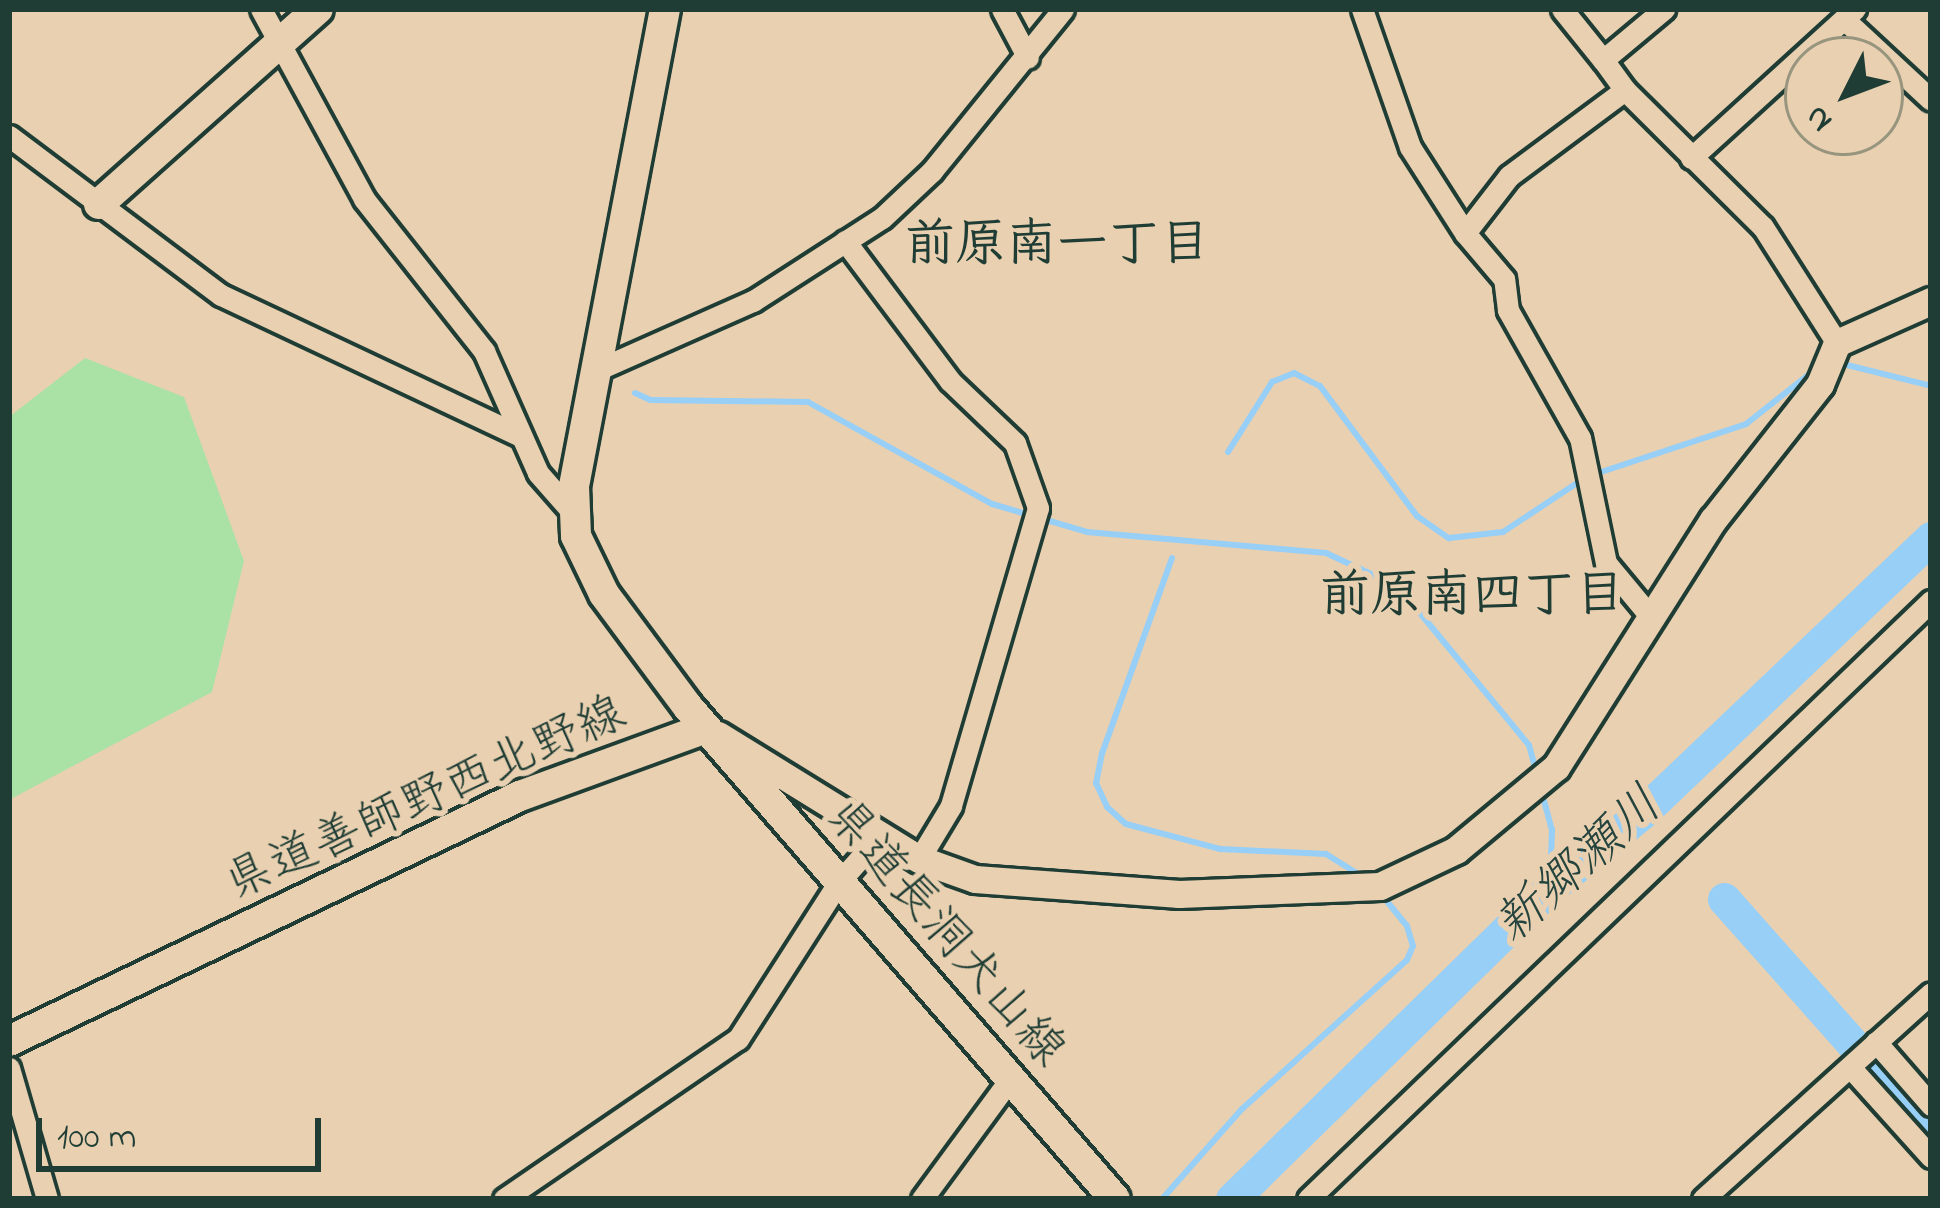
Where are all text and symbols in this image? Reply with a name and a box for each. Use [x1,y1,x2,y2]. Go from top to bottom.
north arrow [1784,36,1904,156]
text: N [1794,94,1845,142]
district label: 前原南一丁目 [904,216,1210,278]
district label: 前原南四丁目 [1319,567,1625,629]
street label: 県道善師野西北野線 [217,686,635,914]
water label: 新郷瀬川 [1484,776,1676,958]
street label: 県道長洞犬山線 [812,788,1076,1080]
scale bar [42,1094,327,1168]
text: 100 m [57,1112,137,1165]

